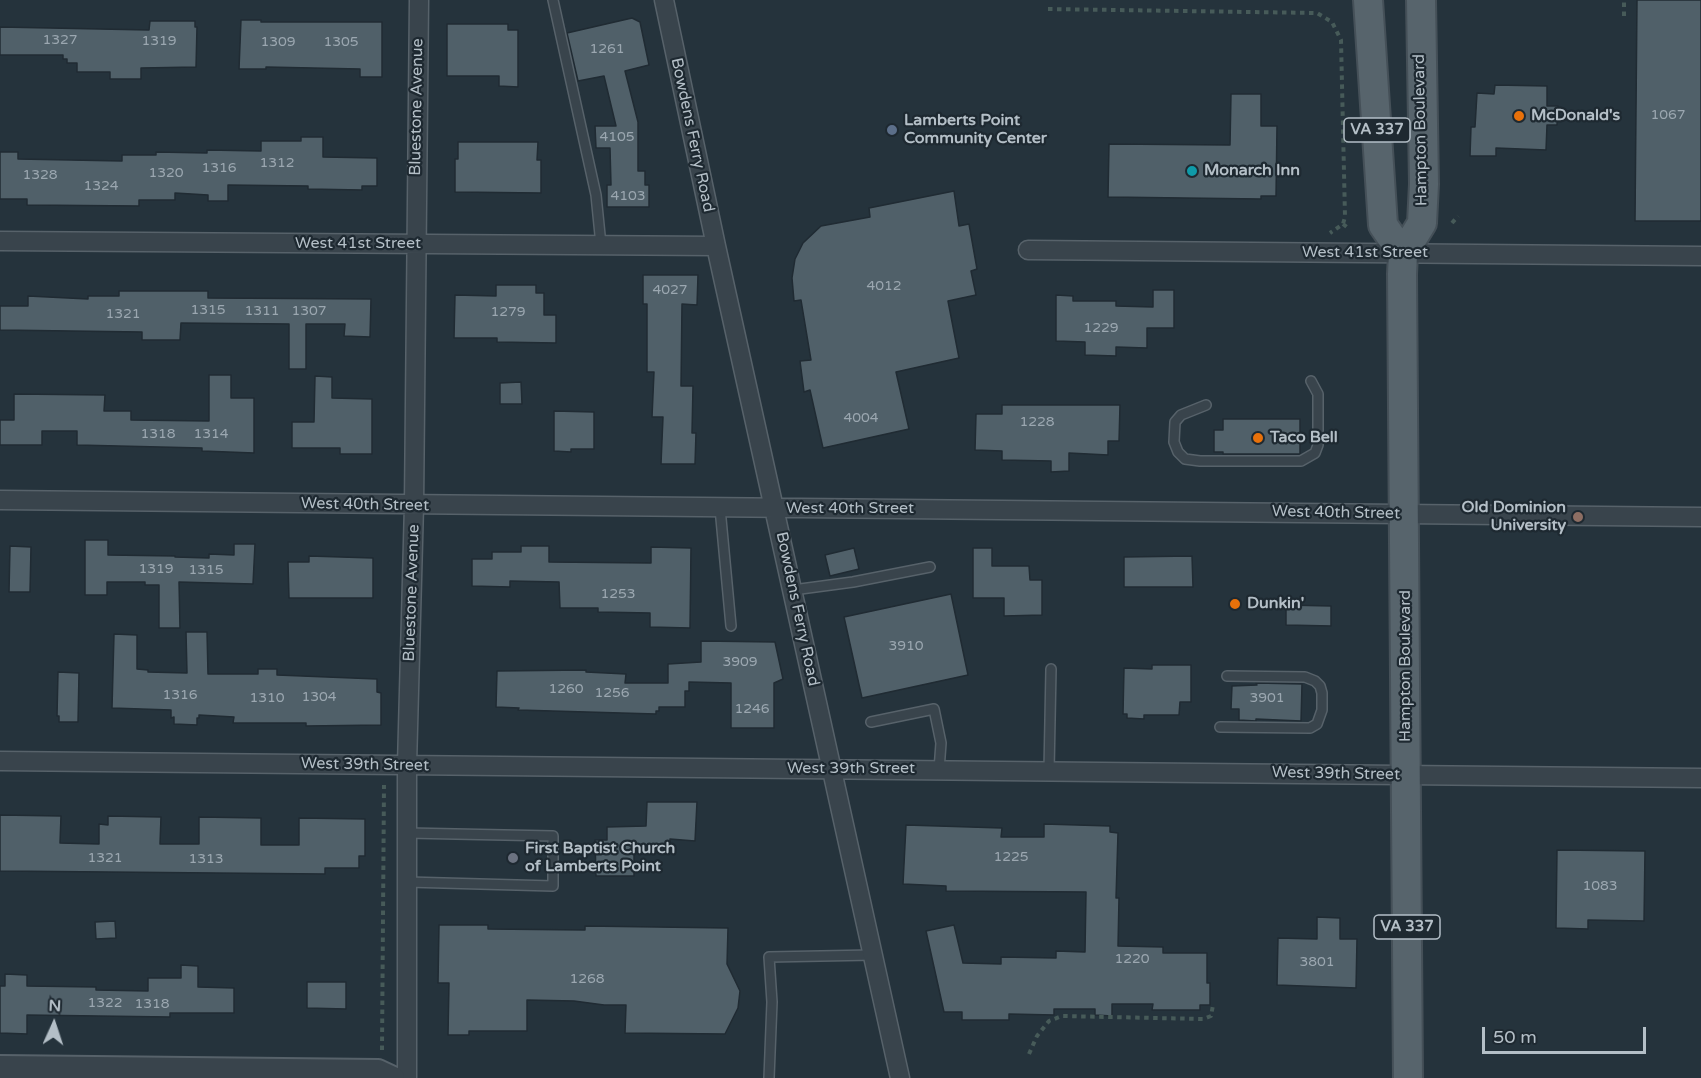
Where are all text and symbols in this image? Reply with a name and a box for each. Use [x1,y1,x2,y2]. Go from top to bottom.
house number: 1327 [42,32,78,48]
house number: 1319 [141,33,177,49]
house number: 1309 [260,34,296,50]
house number: 1305 [323,34,359,50]
street label: Bluestone Avenue [406,38,428,176]
house number: 1261 [589,41,625,57]
street label: Hampton Boulevard [1410,54,1432,206]
street label: Bowdens Ferry Road [666,56,718,214]
place label: McDonald's [1531,106,1620,126]
house number: 1067 [1650,107,1686,123]
marker: McDonald's [1512,109,1526,123]
place label: Lamberts Point Community Center [904,111,1047,149]
road number: VA 337 [1344,118,1410,142]
marker: Lamberts Point Community Center [885,123,899,137]
house number: 4105 [599,129,635,145]
house number: 1312 [259,155,295,171]
house number: 1316 [201,160,237,176]
place label: Monarch Inn [1204,161,1300,181]
marker: Monarch Inn [1185,164,1199,178]
house number: 1320 [148,165,184,181]
house number: 1328 [22,167,58,183]
house number: 1324 [83,178,119,194]
house number: 4103 [610,188,646,204]
street label: West 41st Street [295,234,421,254]
street label: West 41st Street [1302,243,1428,263]
house number: 4012 [866,278,902,294]
house number: 4027 [652,282,688,298]
house number: 1315 [190,302,226,318]
house number: 1311 [244,303,280,319]
house number: 1307 [291,303,327,319]
house number: 1279 [490,304,526,320]
house number: 1321 [105,306,141,322]
house number: 1229 [1083,320,1119,336]
house number: 4004 [843,410,879,426]
house number: 1228 [1019,414,1055,430]
house number: 1318 [140,426,176,442]
house number: 1314 [193,426,229,442]
place label: Taco Bell [1270,428,1338,448]
marker: Taco Bell [1251,431,1265,445]
street label: West 40th Street [301,494,429,516]
place label: Old Dominion University [1462,498,1566,536]
street label: West 40th Street [786,499,914,519]
street label: West 40th Street [1272,502,1400,524]
marker: Old Dominion University [1571,510,1585,524]
street label: Bluestone Avenue [400,524,424,662]
street label: Bowdens Ferry Road [771,530,823,688]
house number: 1319 [138,561,174,577]
house number: 1315 [188,562,224,578]
house number: 1253 [600,586,636,602]
street label: Hampton Boulevard [1396,590,1416,742]
place label: Dunkin' [1247,594,1304,614]
marker: Dunkin' [1228,597,1242,611]
house number: 3910 [888,638,924,654]
house number: 3909 [722,654,758,670]
house number: 1260 [548,681,584,697]
house number: 1256 [594,685,630,701]
house number: 1316 [162,687,198,703]
house number: 1304 [301,689,337,705]
house number: 1310 [249,690,285,706]
house number: 3901 [1249,690,1285,706]
house number: 1246 [734,701,770,717]
street label: West 39th Street [301,754,429,776]
street label: West 39th Street [787,759,915,779]
street label: West 39th Street [1272,763,1400,785]
place label: First Baptist Church of Lamberts Point [525,839,675,877]
house number: 1225 [993,849,1029,865]
house number: 1321 [87,850,123,866]
house number: 1313 [188,851,224,867]
marker: First Baptist Church of Lamberts Point [506,851,520,865]
house number: 1083 [1582,878,1618,894]
road number: VA 337 [1374,915,1440,939]
house number: 1220 [1114,951,1150,967]
house number: 3801 [1299,954,1335,970]
house number: 1268 [569,971,605,987]
north arrow [24,994,84,1054]
house number: 1322 [87,995,123,1011]
text: N [48,996,62,1016]
house number: 1318 [134,996,170,1012]
scale bar [1485,1015,1648,1053]
text: 50 m [1493,1026,1537,1048]

